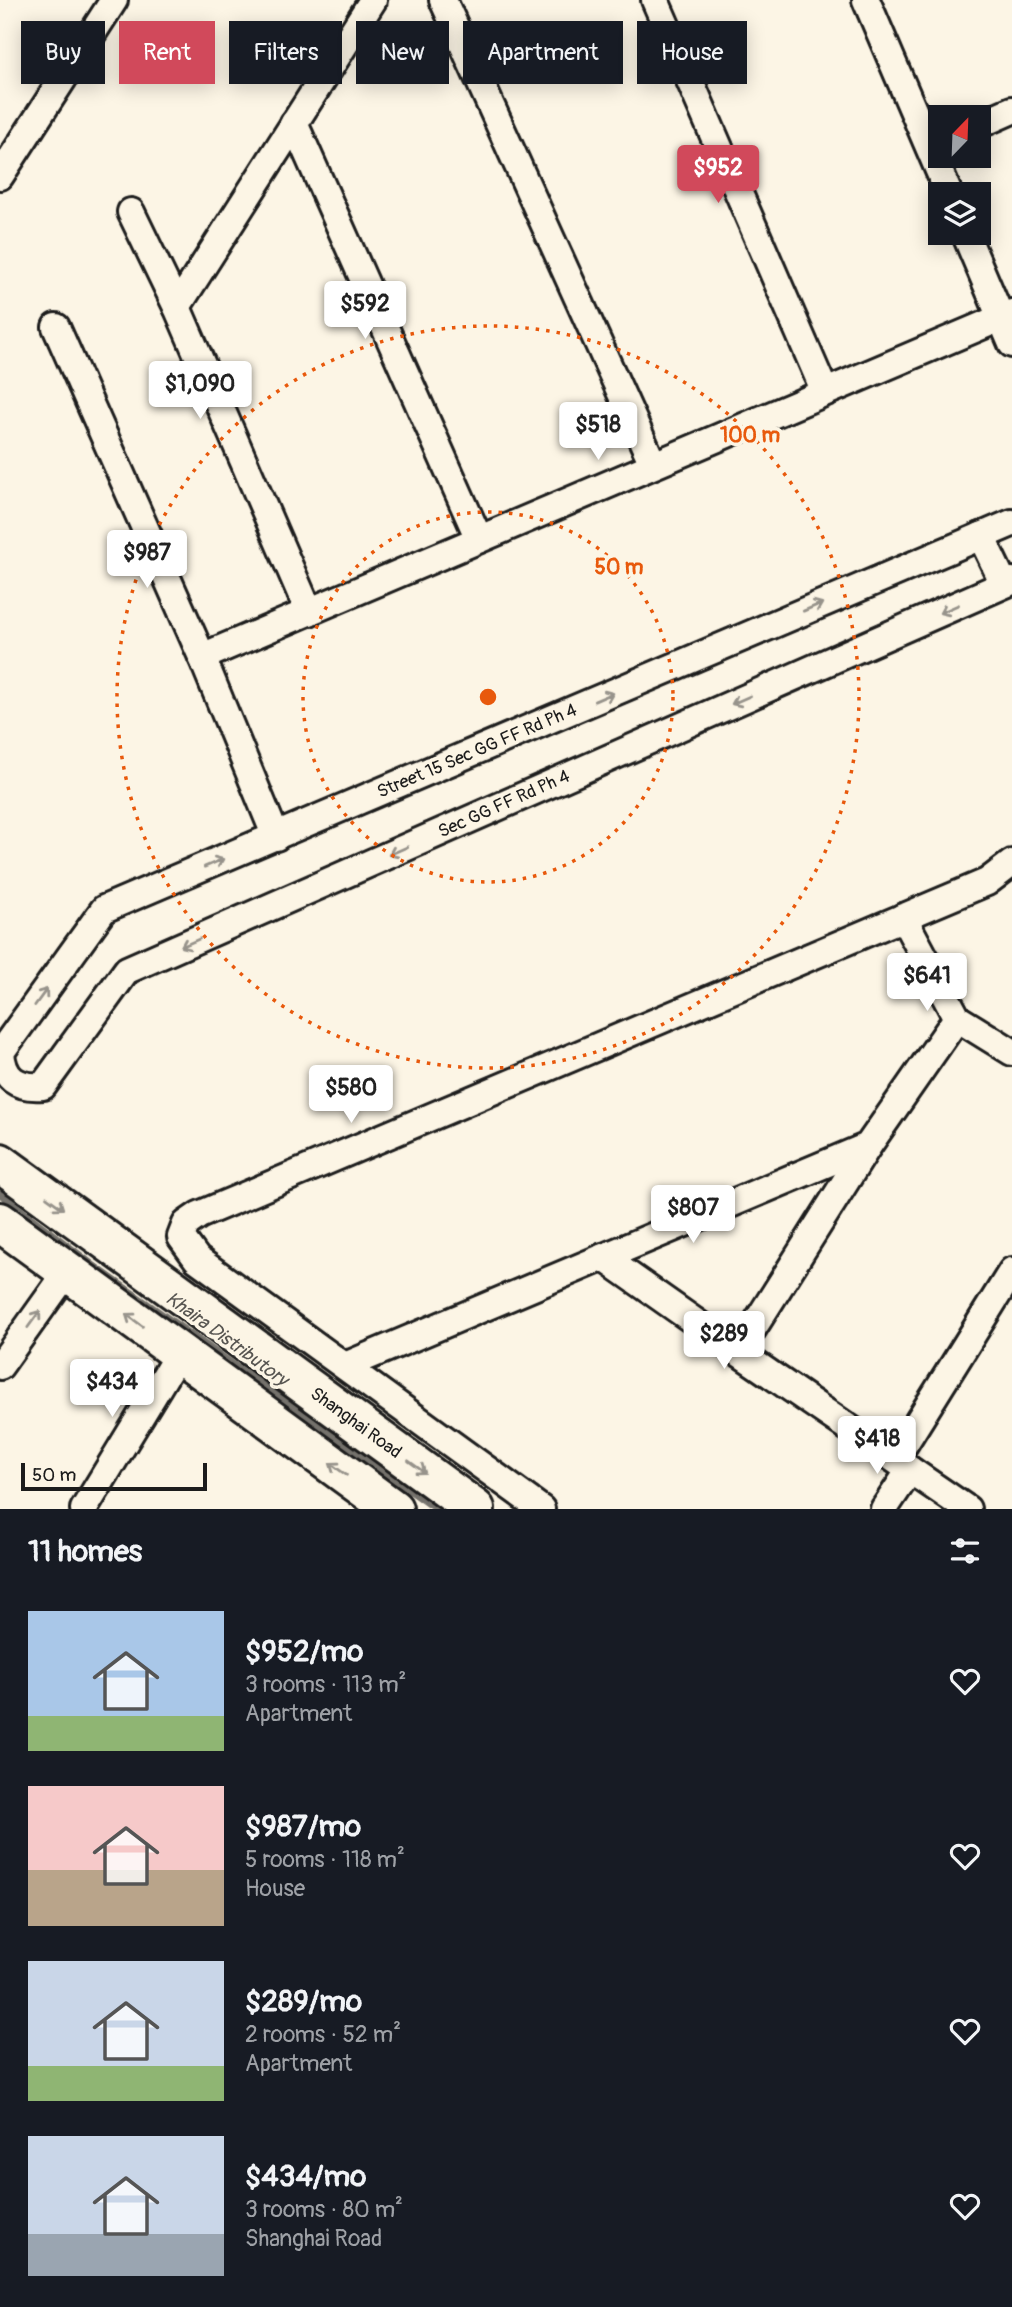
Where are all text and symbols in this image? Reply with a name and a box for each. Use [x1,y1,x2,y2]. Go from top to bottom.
chip: Buy [21,21,105,84]
chip: Rent [119,21,215,84]
chip: Filters [229,21,342,84]
chip: New [356,21,449,84]
chip: Apartment [463,21,623,84]
chip: House [637,21,747,84]
north arrow [928,105,990,168]
map controls [928,105,991,245]
pin: $952 [677,146,759,205]
text: $952 [693,153,743,182]
button: layers [928,182,991,245]
pin: $592 [324,282,406,341]
text: $592 [340,289,390,318]
pin: $1,090 [143,362,257,421]
text: $1,090 [165,369,235,398]
pin: $518 [557,402,639,462]
text: $518 [575,410,621,439]
text: 100 m [720,422,780,449]
pin: $987 [106,530,188,590]
text: $987 [123,538,171,567]
text: 50 m [595,554,644,581]
one-way arrow [801,600,823,613]
one-way arrow [939,603,961,616]
centre of rings [476,685,500,709]
one-way arrow [592,689,614,702]
one-way arrow [731,694,752,707]
street label: Street 15 Sec GG FF Rd Ph 4 [374,699,580,803]
street label: Sec GG FF Rd Ph 4 [435,765,573,843]
one-way arrow [388,845,410,858]
one-way arrow [203,856,225,869]
one-way arrow [180,937,201,950]
pin: $641 [886,954,968,1013]
text: $641 [903,961,951,990]
one-way arrow [34,988,48,1007]
pin: $580 [310,1066,392,1125]
text: $580 [325,1073,377,1102]
pin: $807 [652,1186,734,1245]
text: $807 [667,1193,719,1222]
one-way arrow [45,1196,64,1210]
water label: Khaira Distributory [161,1287,295,1393]
one-way arrow [27,1310,41,1329]
pin: $289 [683,1312,765,1371]
one-way arrow [125,1313,144,1328]
text: $289 [700,1319,748,1348]
pin: $434 [71,1360,153,1419]
text: $434 [86,1367,138,1396]
street label: Shanghai Road [306,1382,406,1464]
pin: $418 [836,1416,918,1476]
text: $418 [854,1424,900,1453]
scale bar [21,1460,206,1492]
one-way arrow [407,1460,426,1474]
one-way arrow [328,1462,347,1477]
text: 50 m [32,1463,76,1487]
icon: filters [946,1532,984,1570]
text: 11 homes [28,1533,142,1570]
text: $952/mo [245,1633,363,1670]
icon: home [84,1639,168,1723]
icon: heart [946,1662,984,1700]
text: 3 rooms · 113 m² [245,1670,406,1699]
text: Apartment [245,1699,352,1728]
text: $987/mo [245,1808,361,1845]
icon: home [84,1814,168,1898]
icon: heart [946,1837,984,1875]
text: 5 rooms · 118 m² [245,1845,405,1874]
text: House [245,1874,305,1903]
text: $289/mo [245,1983,362,2020]
icon: home [84,1989,168,2073]
icon: heart [946,2012,984,2050]
text: 2 rooms · 52 m² [245,2020,401,2049]
text: Apartment [245,2049,352,2078]
text: $434/mo [245,2158,366,2195]
icon: home [84,2164,168,2248]
icon: heart [946,2187,984,2225]
text: 3 rooms · 80 m² [245,2195,403,2224]
text: Shanghai Road [245,2224,382,2253]

